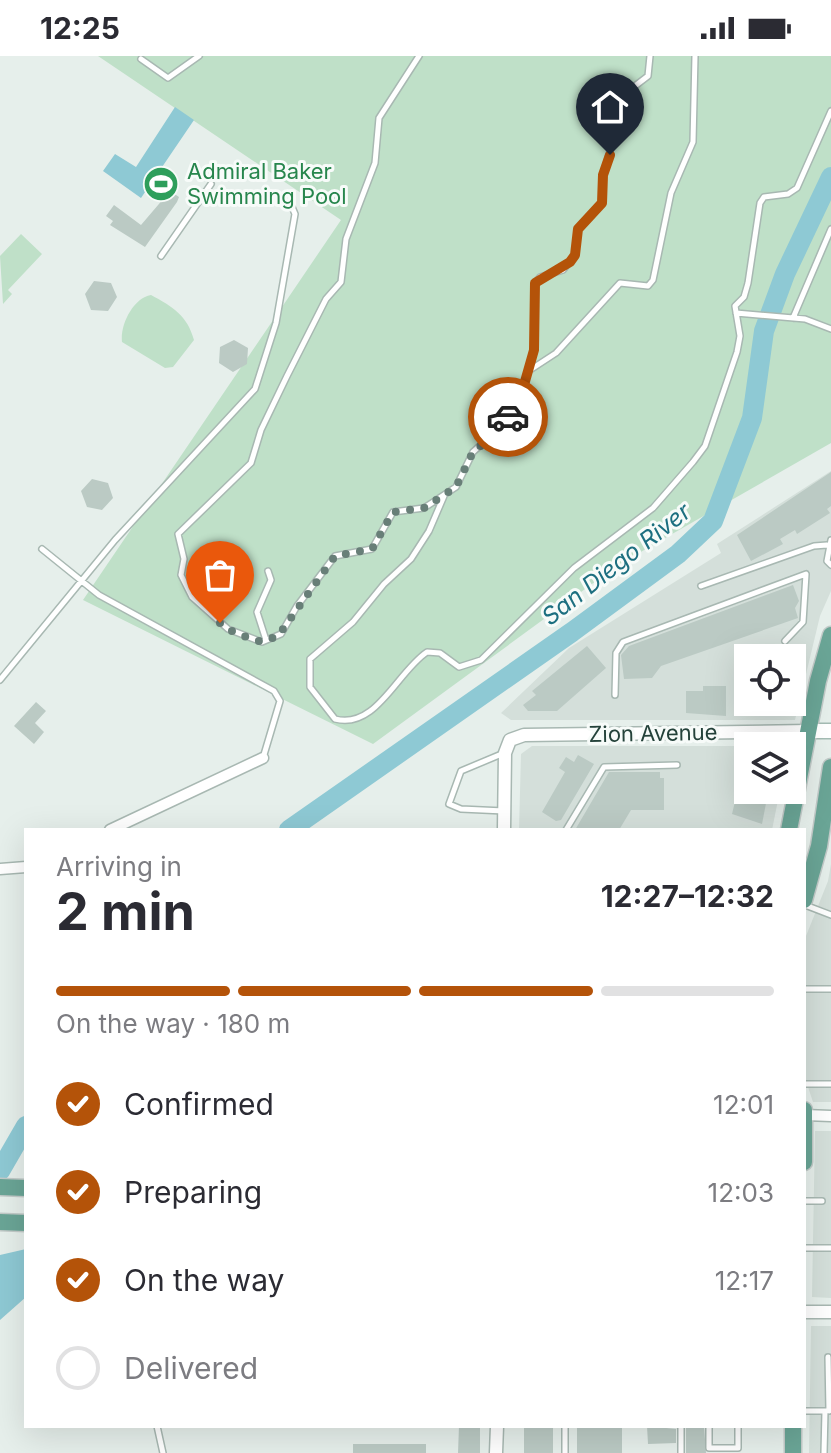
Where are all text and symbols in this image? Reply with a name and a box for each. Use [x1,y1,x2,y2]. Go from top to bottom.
text: 12:25 [40,10,120,46]
pin [576,73,644,155]
icon: home [588,85,632,129]
place label: Admiral Baker Swimming Pool [187,158,347,209]
sports icon: Admiral Baker Swimming Pool [142,165,180,203]
courier [468,377,548,457]
icon: car [486,395,530,439]
water label: San Diego River [536,496,697,631]
pin [186,541,254,623]
icon: bag [198,553,242,597]
map controls [734,644,806,804]
button: locate [734,644,806,716]
street label: Zion Avenue [588,719,718,747]
button: layers [734,732,806,804]
text: Arriving in [56,851,182,882]
text: 12:27–12:32 [601,878,774,914]
text: 2 min [56,880,195,943]
text: On the way · 180 m [56,1008,290,1039]
icon: check [56,1082,100,1126]
text: Confirmed [124,1086,274,1122]
text: 12:01 [713,1089,774,1120]
icon: check [56,1170,100,1214]
text: Preparing [124,1174,262,1210]
text: 12:03 [708,1177,774,1208]
icon: check [56,1258,100,1302]
text: On the way [124,1262,284,1298]
text: 12:17 [715,1265,774,1296]
text: Delivered [124,1350,258,1386]

